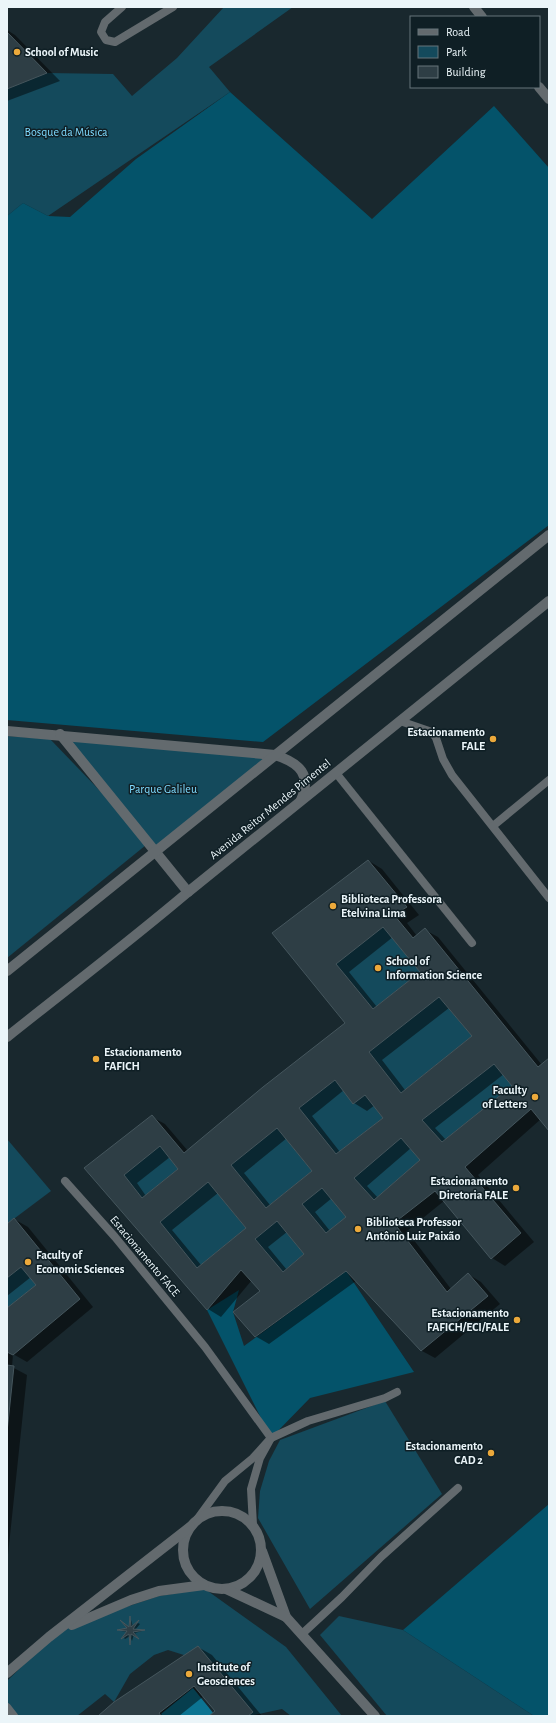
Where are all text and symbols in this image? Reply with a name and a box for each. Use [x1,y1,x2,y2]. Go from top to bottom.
legend [410,16,540,88]
text: Road [446,26,470,38]
place label: School of Music [25,46,98,58]
text: Park [446,46,467,58]
marker: School of Music [12,47,22,57]
text: Building [446,66,486,78]
park label: Bosque da Música [25,126,108,138]
place label: Estacionamento FALE [407,726,485,752]
marker: Estacionamento FALE [488,734,498,744]
street label: Avenida Reitor Mendes Pimentel [207,757,333,861]
park label: Parque Galileu [129,783,197,795]
place label: Biblioteca Professora Etelvina Lima [341,893,442,919]
marker: Biblioteca Professora Etelvina Lima [328,901,338,911]
place label: School of Information Science [386,955,482,981]
marker: School of Information Science [373,963,383,973]
place label: Estacionamento FAFICH [104,1046,182,1072]
marker: Estacionamento FAFICH [91,1054,101,1064]
place label: Faculty of Letters [482,1084,528,1110]
marker: Faculty of Letters [530,1092,540,1102]
place label: Estacionamento Diretoria FALE [430,1175,508,1201]
marker: Estacionamento Diretoria FALE [511,1183,521,1193]
street label: Estacionamento FACE [108,1213,182,1299]
place label: Biblioteca Professor Antônio Luiz Paixão [366,1216,462,1242]
marker: Biblioteca Professor Antônio Luiz Paixão [353,1224,363,1234]
place label: Faculty of Economic Sciences [36,1249,125,1275]
marker: Faculty of Economic Sciences [23,1257,33,1267]
place label: Estacionamento FAFICH/ECI/FALE [427,1307,509,1333]
marker: Estacionamento FAFICH/ECI/FALE [512,1315,522,1325]
place label: Estacionamento CAD 2 [405,1440,483,1466]
marker: Estacionamento CAD 2 [486,1448,496,1458]
place label: Institute of Geosciences [197,1661,255,1687]
marker: Institute of Geosciences [184,1669,194,1679]

